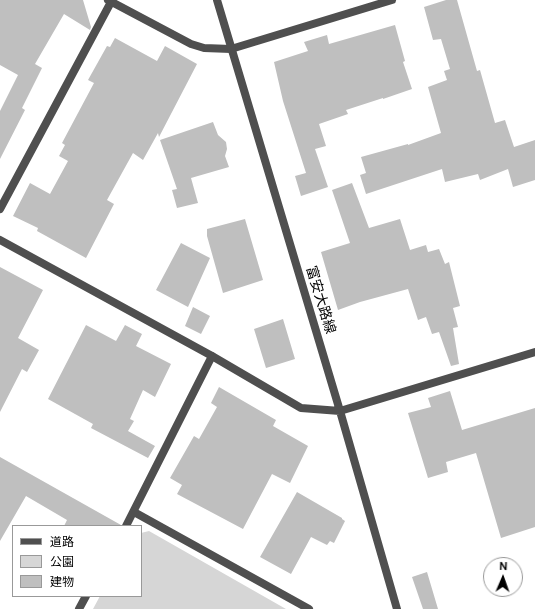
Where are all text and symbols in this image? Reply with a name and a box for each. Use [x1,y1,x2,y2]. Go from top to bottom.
street label: 富安大路線 [302,264,338,336]
legend [12,525,142,597]
text: 道路 [50,534,74,550]
text: 公園 [50,554,74,570]
north arrow [483,557,523,597]
text: N [499,559,508,573]
text: 建物 [50,574,74,590]

